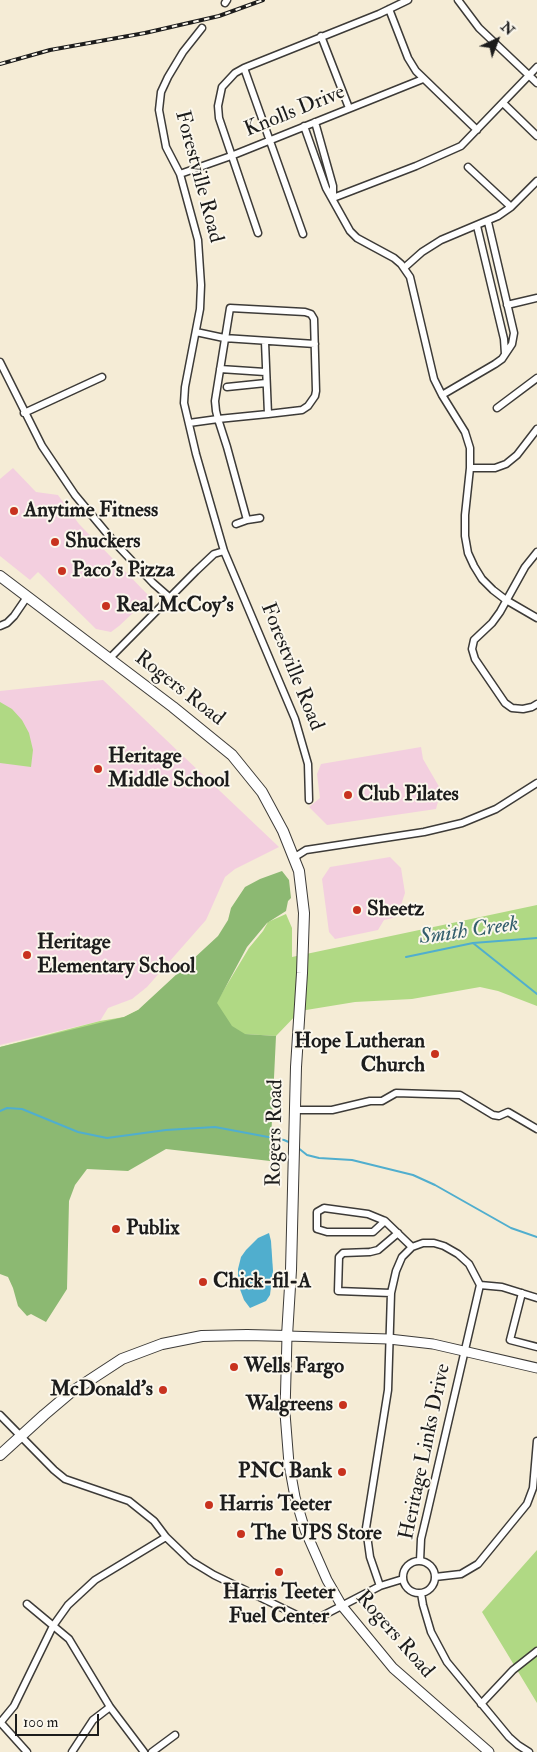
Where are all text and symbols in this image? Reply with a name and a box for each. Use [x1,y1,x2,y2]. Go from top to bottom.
north arrow [472,15,522,65]
text: N [497,18,518,39]
street label: Knolls Drive [241,80,349,144]
street label: Forestville Road [168,108,228,246]
place label: Anytime Fitness [24,498,158,524]
marker: Anytime Fitness [8,505,20,517]
place label: Shuckers [65,529,140,555]
marker: Shuckers [49,536,61,548]
place label: Paco's Pizza [72,558,174,584]
marker: Paco's Pizza [56,565,68,577]
place label: Real McCoy's [116,593,234,619]
street label: Forestville Road [254,599,328,735]
marker: Real McCoy's [100,600,112,612]
street label: Rogers Road [129,646,229,732]
place label: Heritage Middle School [108,744,230,794]
marker: Heritage Middle School [92,763,104,775]
place label: Club Pilates [358,782,459,808]
marker: Club Pilates [342,789,354,801]
place label: Sheetz [367,897,424,923]
marker: Sheetz [351,904,363,916]
water label: Smith Creek [418,912,520,952]
place label: Heritage Elementary School [37,930,195,980]
marker: Heritage Elementary School [21,949,33,961]
place label: Hope Lutheran Church [294,1029,425,1079]
marker: Hope Lutheran Church [429,1048,441,1060]
street label: Rogers Road [262,1079,290,1187]
place label: Publix [126,1216,180,1242]
marker: Publix [110,1223,122,1235]
place label: Chick-fil-A [213,1269,311,1295]
marker: Chick-fil-A [197,1276,209,1288]
place label: Wells Fargo [244,1354,344,1380]
marker: Wells Fargo [228,1361,240,1373]
street label: Heritage Links Drive [395,1362,457,1542]
place label: McDonald's [50,1377,153,1403]
marker: McDonald's [157,1384,169,1396]
place label: Walgreens [246,1392,333,1418]
marker: Walgreens [337,1399,349,1411]
place label: PNC Bank [238,1459,332,1485]
marker: PNC Bank [336,1466,348,1478]
place label: Harris Teeter [219,1492,332,1518]
marker: Harris Teeter [203,1499,215,1511]
place label: The UPS Store [251,1521,382,1547]
marker: The UPS Store [235,1528,247,1540]
marker: Harris Teeter Fuel Center [273,1566,285,1578]
place label: Harris Teeter Fuel Center [223,1580,335,1630]
street label: Rogers Road [349,1586,439,1684]
scale bar [18,1704,101,1736]
text: 100 m [23,1713,58,1732]

